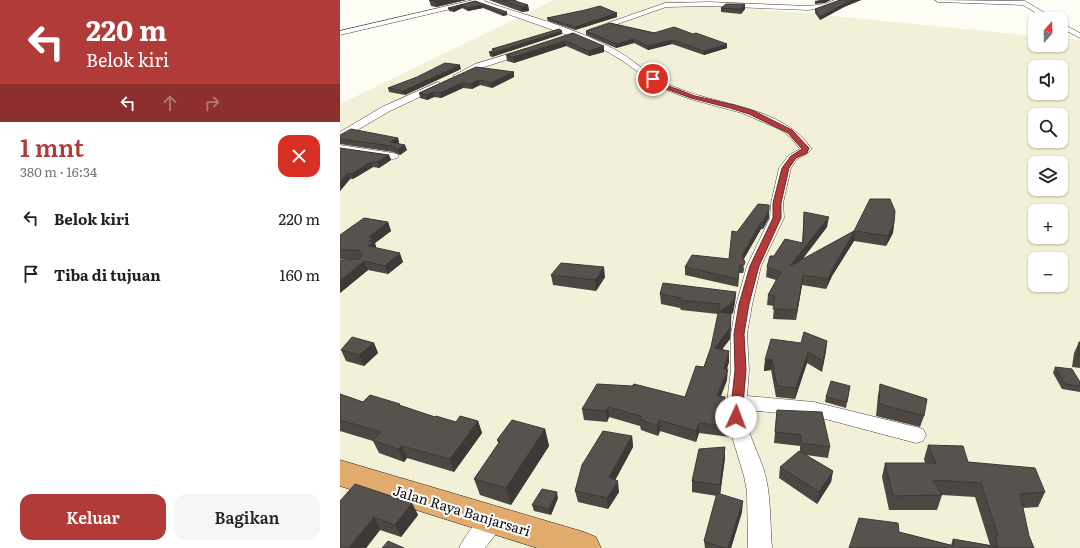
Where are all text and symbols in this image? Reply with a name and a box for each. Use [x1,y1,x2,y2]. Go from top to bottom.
text: 220 m [86,8,167,50]
north arrow [1028,12,1068,52]
map controls [1028,12,1068,292]
icon: left [20,16,72,68]
text: Belok kiri [86,46,169,73]
button: sound [1028,60,1068,100]
pin [636,62,670,96]
icon: arrive [642,68,664,90]
icon: left [117,92,139,114]
icon: ahead [159,92,181,114]
icon: right [201,92,223,114]
button: search [1028,108,1068,148]
text: 1 mnt [20,129,84,164]
button: close [278,135,320,177]
button: layers [1028,156,1068,196]
text: 380 m · 16:34 [20,162,97,181]
button: + [1028,204,1068,244]
icon: left [20,207,42,229]
text: Belok kiri [54,207,130,230]
text: 220 m [279,207,320,230]
button: − [1028,252,1068,292]
icon: arrive [20,263,42,285]
text: Tiba di tujuan [54,263,161,286]
text: 160 m [280,263,320,286]
position arrow [715,396,757,438]
street label: Jalan Raya Banjarsari [391,480,533,541]
button: Keluar [20,494,166,540]
button: Bagikan [174,494,320,540]

